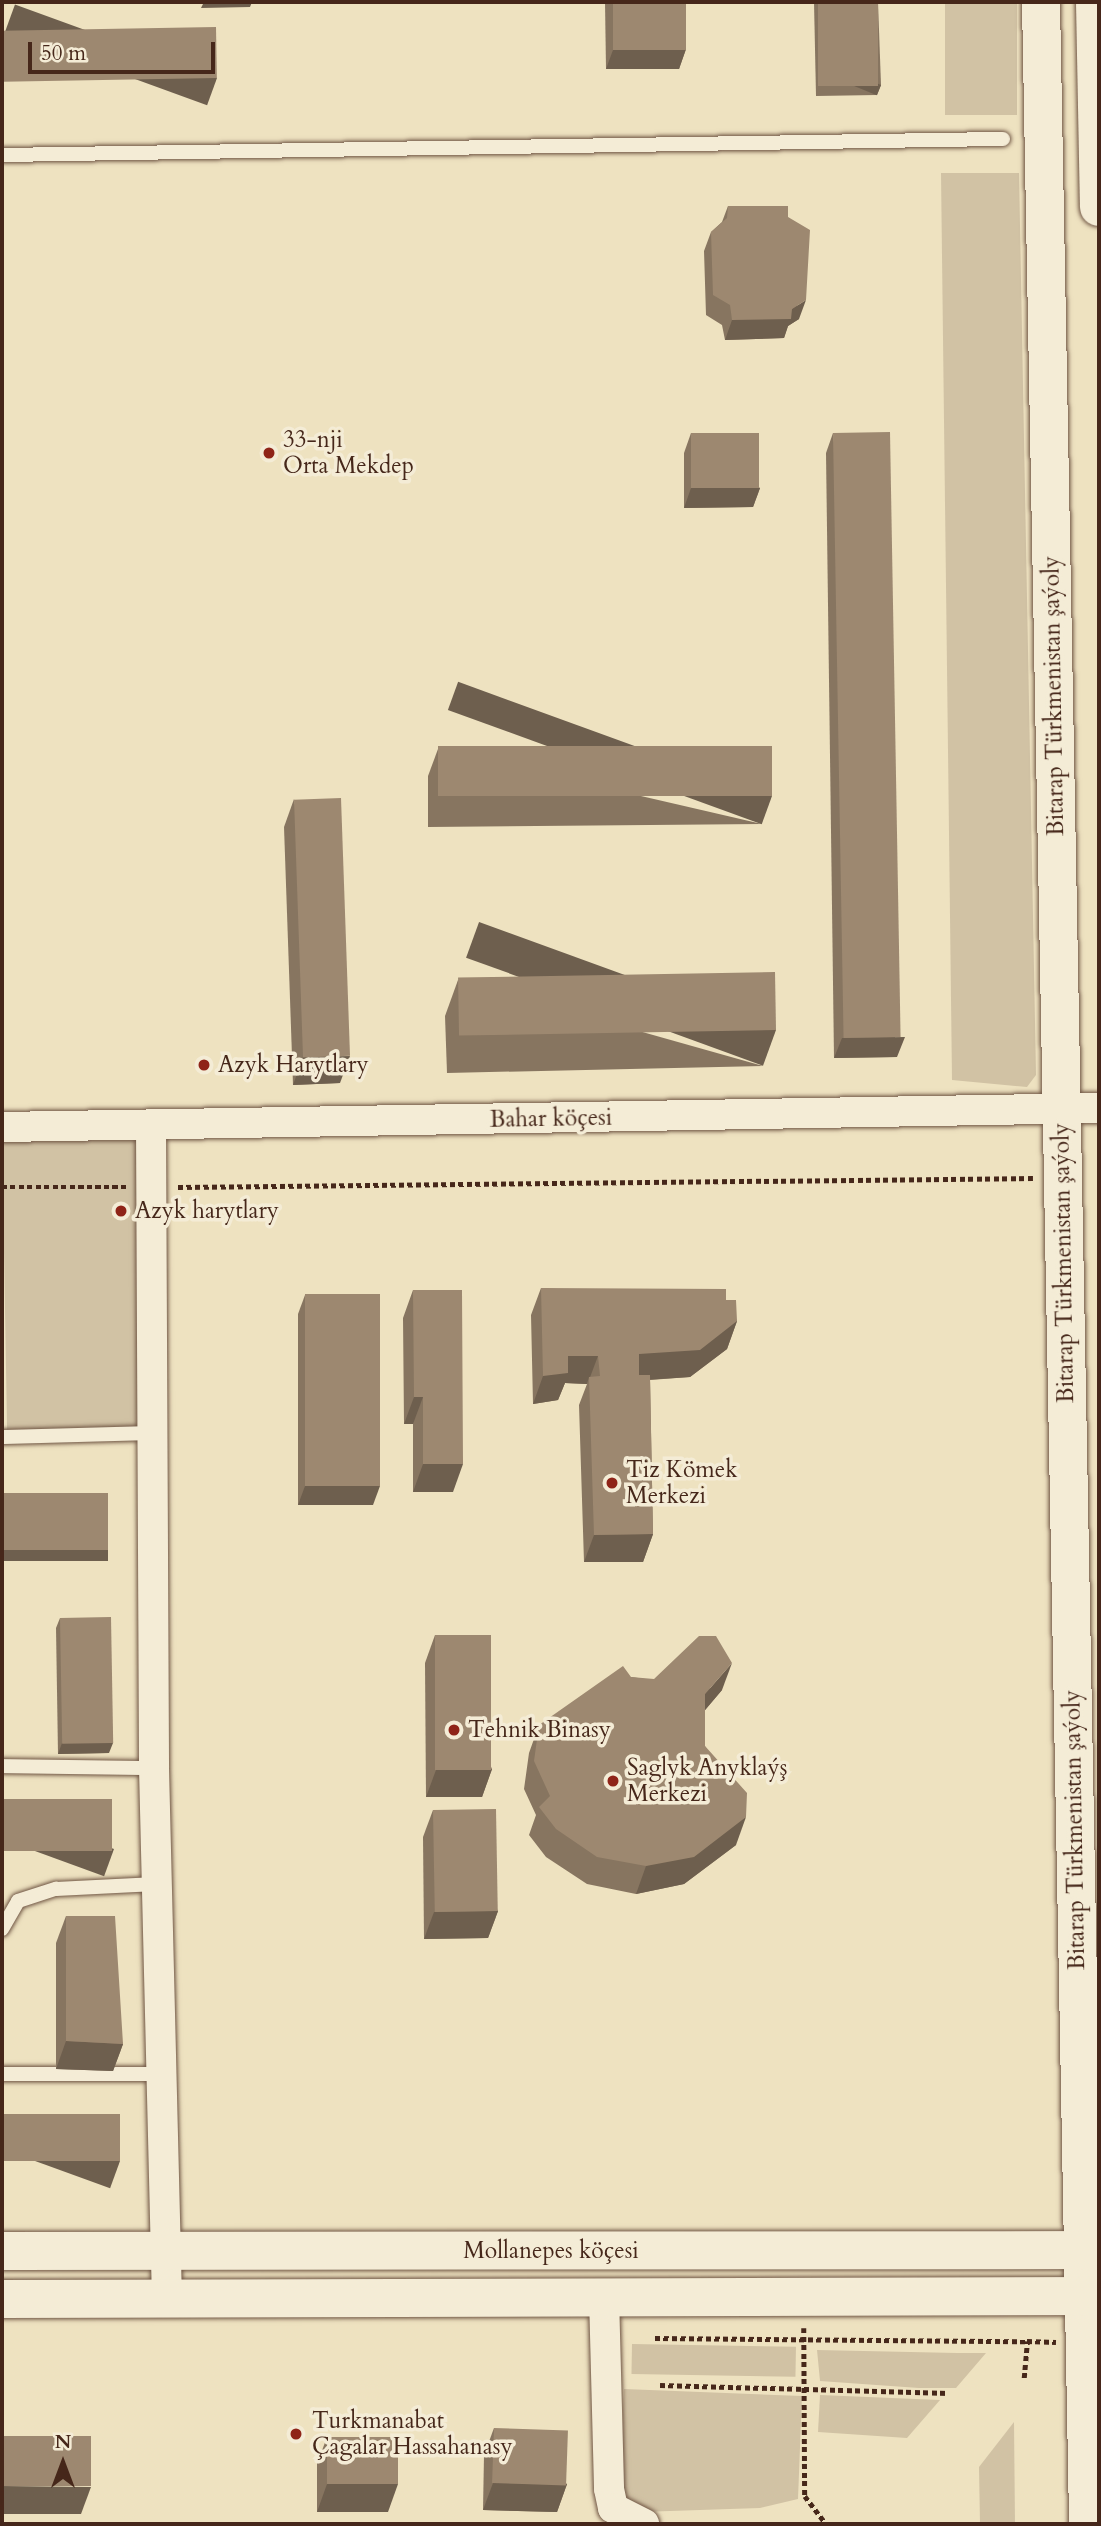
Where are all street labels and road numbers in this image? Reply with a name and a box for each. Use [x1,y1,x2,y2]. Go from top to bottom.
street label: Bitarap Türkmenistan şaýoly [1038,556,1070,836]
street label: Bahar köçesi [490,1104,612,1134]
street label: Bitarap Türkmenistan şaýoly [1048,1123,1080,1403]
street label: Bitarap Türkmenistan şaýoly [1059,1690,1091,1970]
street label: Mollanepes köçesi [463,2237,639,2265]

